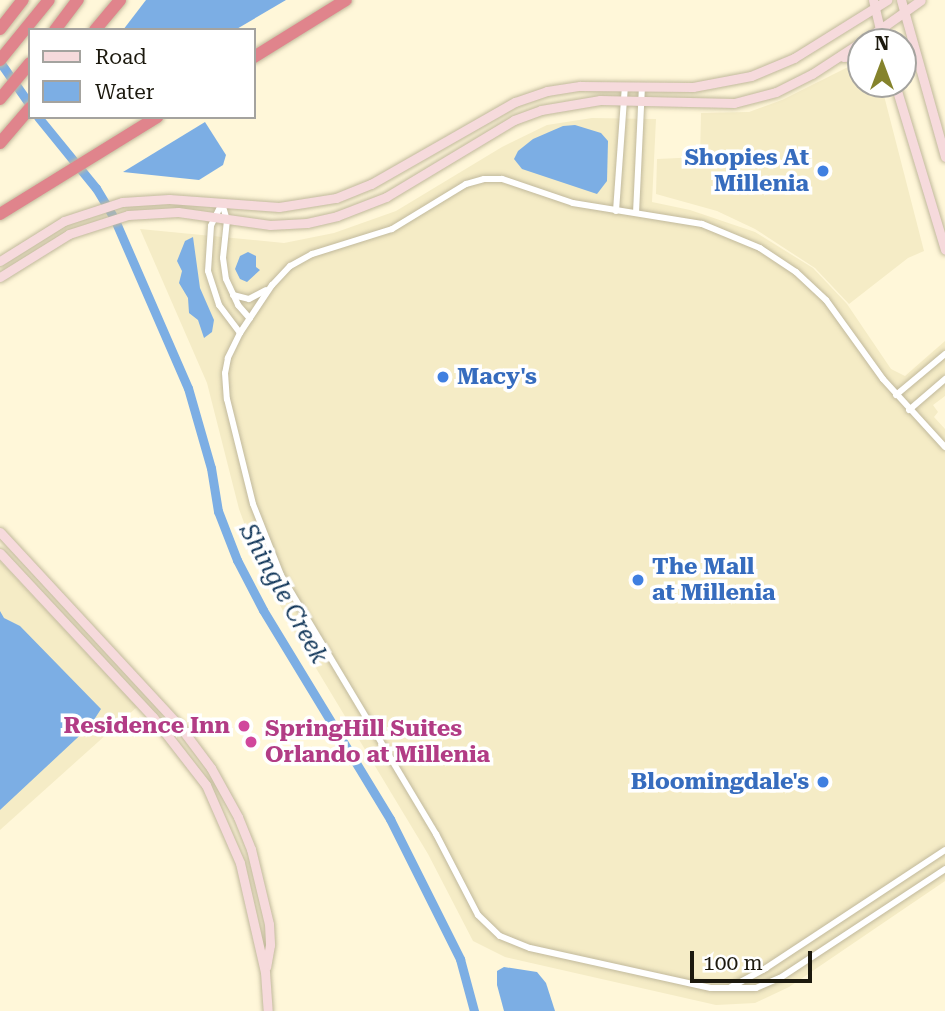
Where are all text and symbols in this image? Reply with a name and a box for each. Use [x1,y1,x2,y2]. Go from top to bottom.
legend [28,28,256,119]
north arrow [847,28,917,98]
text: N [875,32,889,55]
text: Road [95,45,147,69]
text: Water [95,80,154,104]
place label: Shopies At Millenia [684,144,809,198]
marker: Shopies At Millenia [815,163,831,179]
place label: Macy's [457,363,537,391]
marker: Macy's [435,369,451,385]
water label: Shingle Creek [233,519,333,669]
place label: The Mall at Millenia [652,553,776,607]
marker: The Mall at Millenia [630,572,646,588]
place label: Residence Inn [64,712,230,740]
place label: SpringHill Suites Orlando at Millenia [265,715,490,769]
marker: Residence Inn [236,718,252,734]
marker: SpringHill Suites Orlando at Millenia [243,734,259,750]
place label: Bloomingdale's [631,768,809,796]
marker: Bloomingdale's [815,774,831,790]
scale bar [693,937,816,981]
text: 100 m [703,951,763,975]

